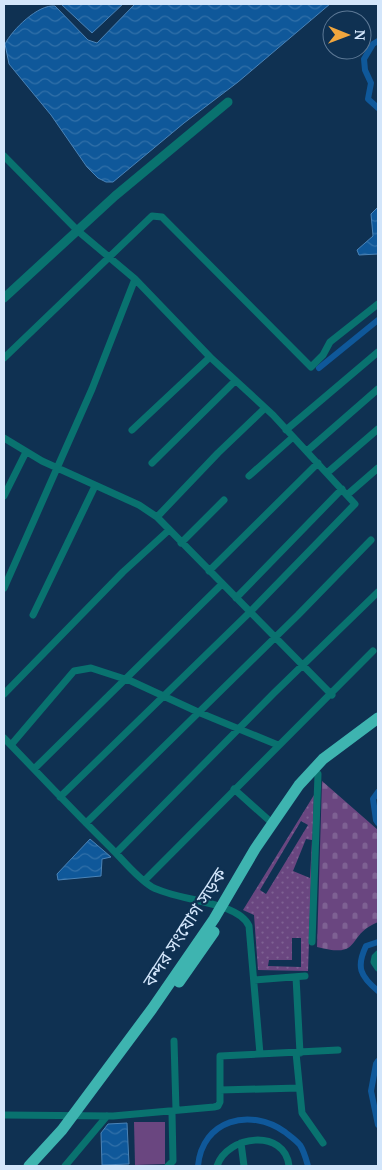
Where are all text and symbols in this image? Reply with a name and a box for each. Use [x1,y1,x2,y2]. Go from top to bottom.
north arrow [322,10,372,60]
text: N [351,30,370,41]
street label: বন্দর সংযোগ সড়ক [136,862,232,992]

